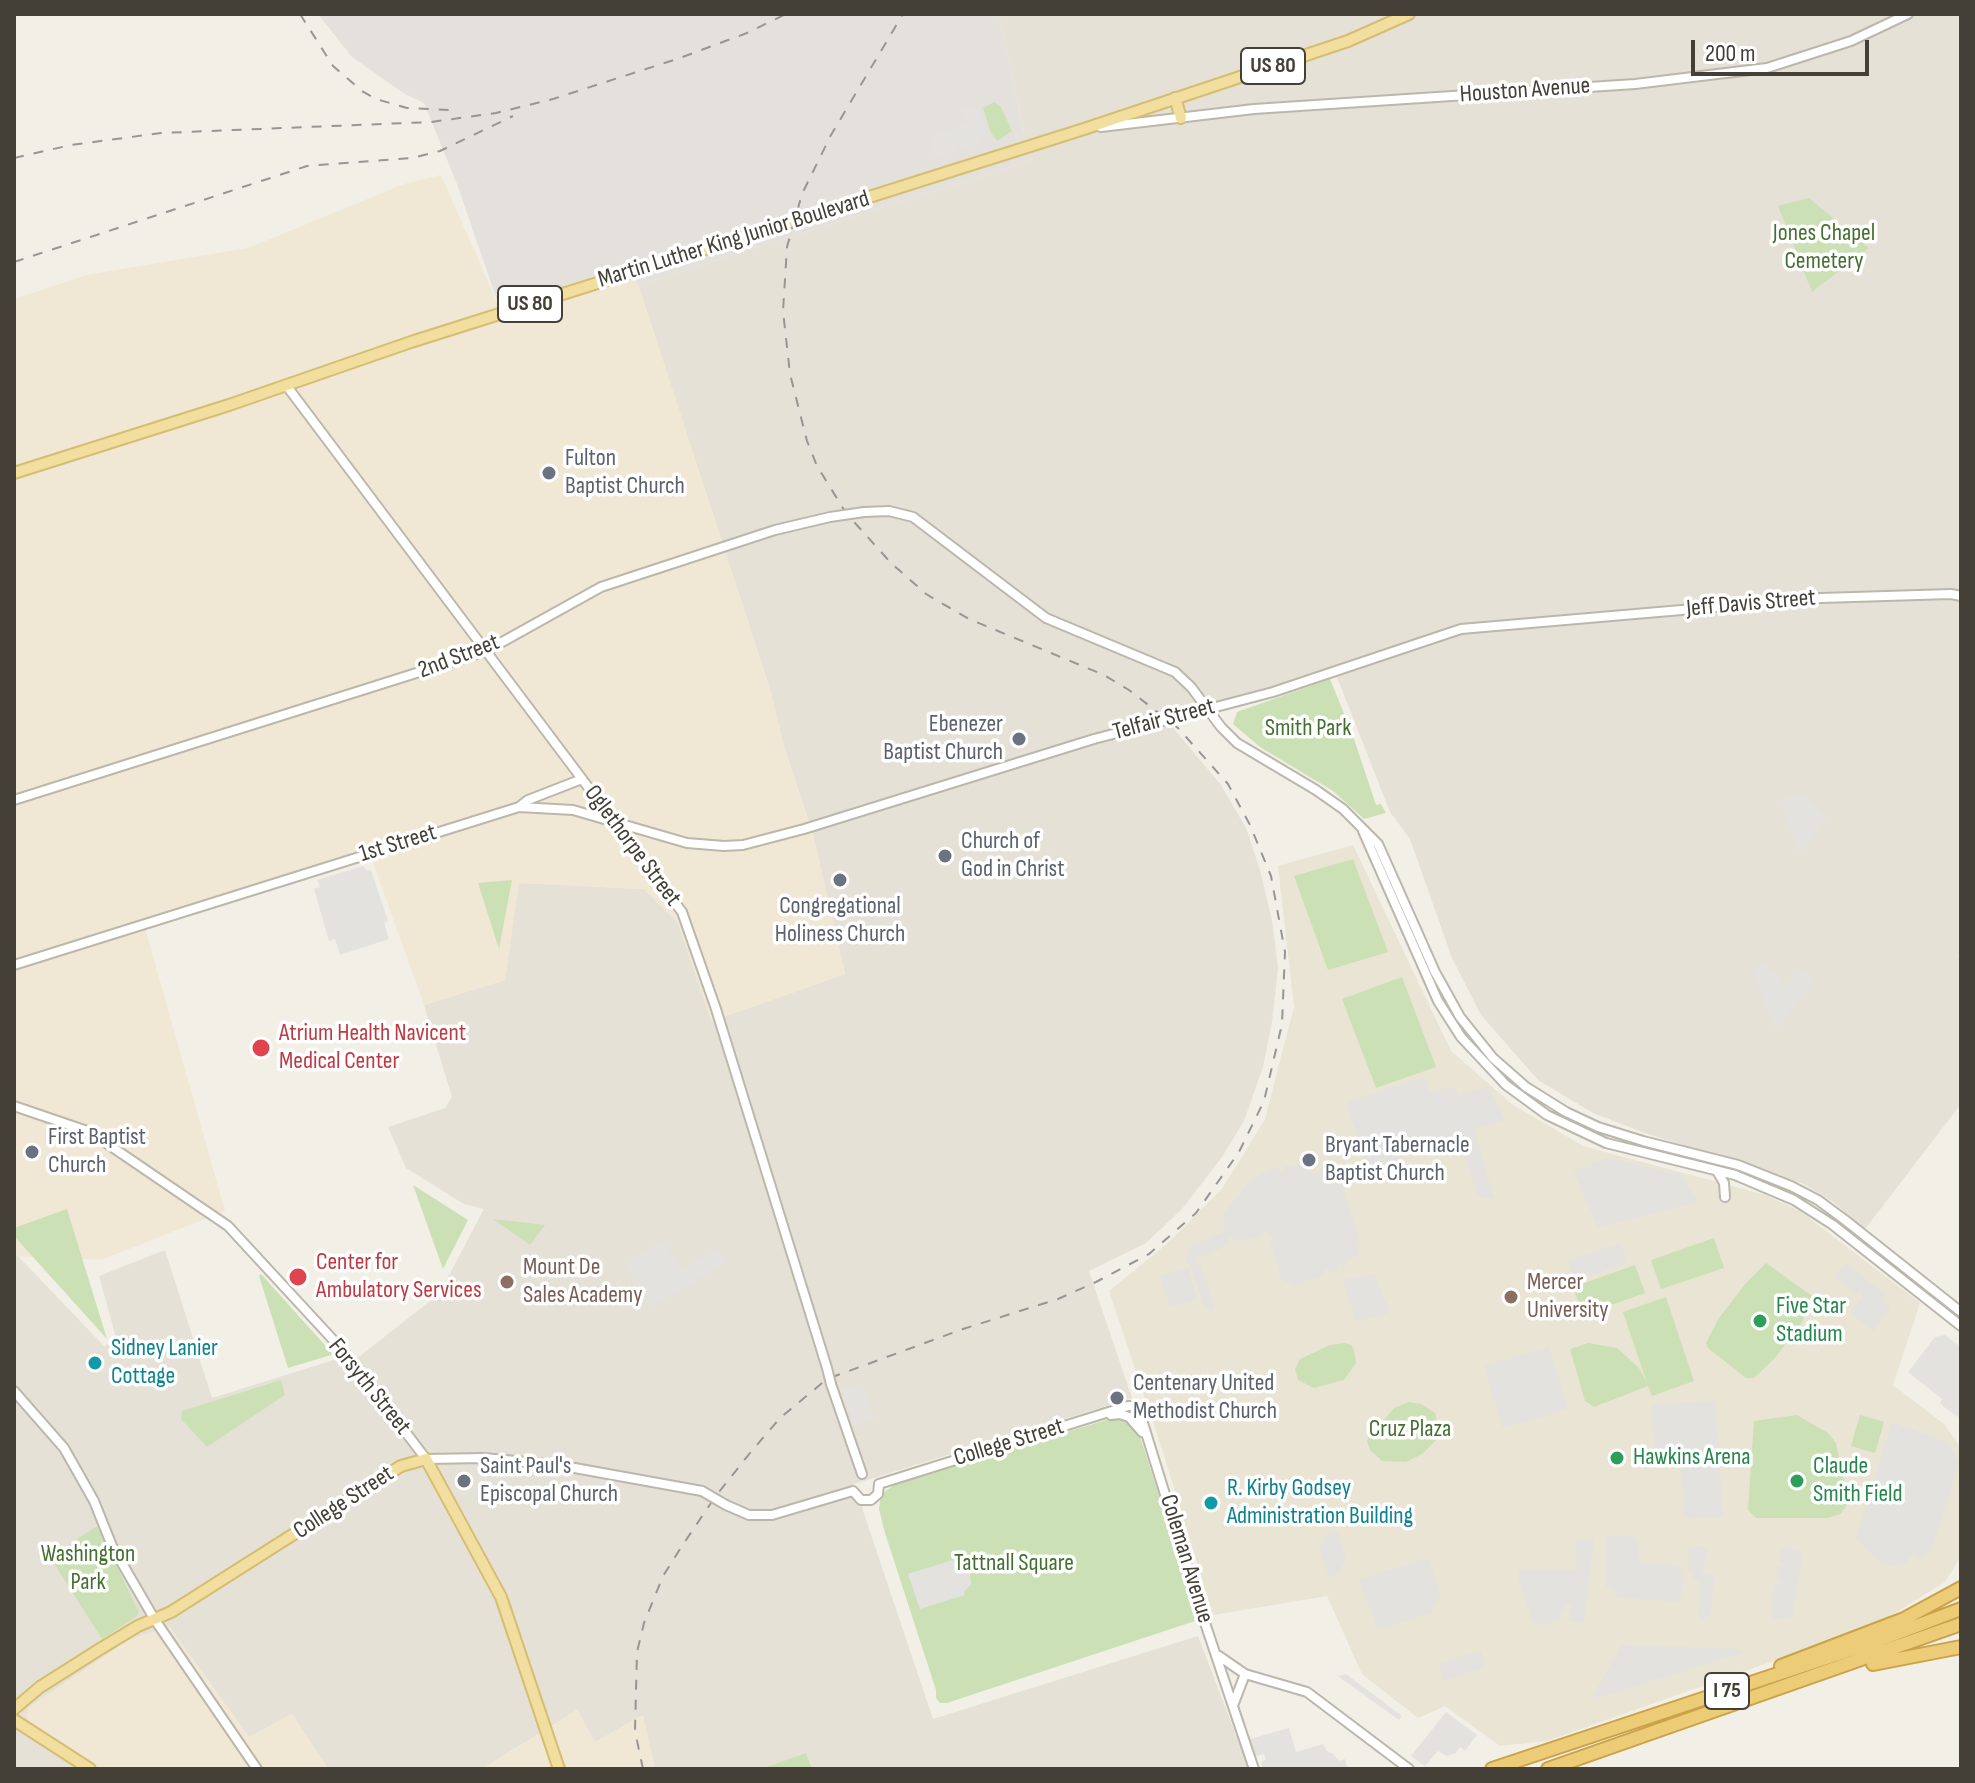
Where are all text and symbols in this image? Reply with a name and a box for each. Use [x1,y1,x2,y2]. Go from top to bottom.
scale bar [1695,24,1873,74]
text: 200 m [1705,39,1756,68]
road number: US 80 [1241,48,1305,84]
street label: Houston Avenue [1459,72,1591,110]
street label: Martin Luther King Junior Boulevard [595,185,873,295]
park label: Jones Chapel Cemetery [1773,220,1875,276]
road number: US 80 [498,286,562,322]
place label: Fulton Baptist Church [565,445,685,501]
marker: Fulton Baptist Church [540,464,558,482]
street label: Jeff Davis Street [1685,584,1817,624]
street label: 2nd Street [414,628,504,686]
street label: Telfair Street [1110,693,1218,747]
place label: Ebenezer Baptist Church [883,711,1003,767]
park label: Smith Park [1265,715,1351,743]
marker: Ebenezer Baptist Church [1010,730,1028,748]
street label: Oglethorpe Street [577,780,687,912]
street label: 1st Street [356,819,440,869]
place label: Church of God in Christ [961,828,1065,884]
marker: Church of God in Christ [936,847,954,865]
marker: Congregational Holiness Church [831,871,849,889]
place label: Congregational Holiness Church [775,893,905,949]
place label: Atrium Health Navicent Medical Center [279,1020,466,1076]
marker: Atrium Health Navicent Medical Center [250,1037,272,1059]
place label: First Baptist Church [48,1124,146,1180]
place label: Bryant Tabernacle Baptist Church [1325,1132,1470,1188]
marker: First Baptist Church [23,1143,41,1161]
marker: Bryant Tabernacle Baptist Church [1300,1151,1318,1169]
place label: Center for Ambulatory Services [316,1249,482,1305]
place label: Mount De Sales Academy [523,1254,642,1310]
marker: Center for Ambulatory Services [287,1266,309,1288]
place label: Mercer University [1527,1269,1609,1325]
marker: Mount De Sales Academy [498,1273,516,1291]
marker: Mercer University [1502,1288,1520,1306]
place label: Five Star Stadium [1776,1293,1846,1349]
marker: Five Star Stadium [1751,1312,1769,1330]
street label: Forsyth Street [322,1333,416,1441]
place label: Sidney Lanier Cottage [111,1335,218,1391]
marker: Sidney Lanier Cottage [86,1354,104,1372]
place label: Centenary United Methodist Church [1133,1370,1277,1426]
marker: Centenary United Methodist Church [1108,1389,1126,1407]
street label: College Street [950,1413,1068,1473]
park label: Cruz Plaza [1369,1416,1451,1444]
place label: Hawkins Arena [1633,1444,1751,1472]
marker: Hawkins Arena [1608,1449,1626,1467]
place label: Saint Paul's Episcopal Church [480,1453,618,1509]
place label: Claude Smith Field [1813,1453,1903,1509]
street label: College Street [289,1460,399,1546]
marker: Saint Paul's Episcopal Church [455,1472,473,1490]
marker: Claude Smith Field [1788,1472,1806,1490]
place label: R. Kirby Godsey Administration Building [1227,1475,1413,1531]
street label: Coleman Avenue [1153,1491,1219,1627]
marker: R. Kirby Godsey Administration Building [1202,1494,1220,1512]
park label: Washington Park [41,1541,135,1597]
park label: Tattnall Square [954,1550,1074,1578]
road number: I 75 [1705,1673,1749,1709]

